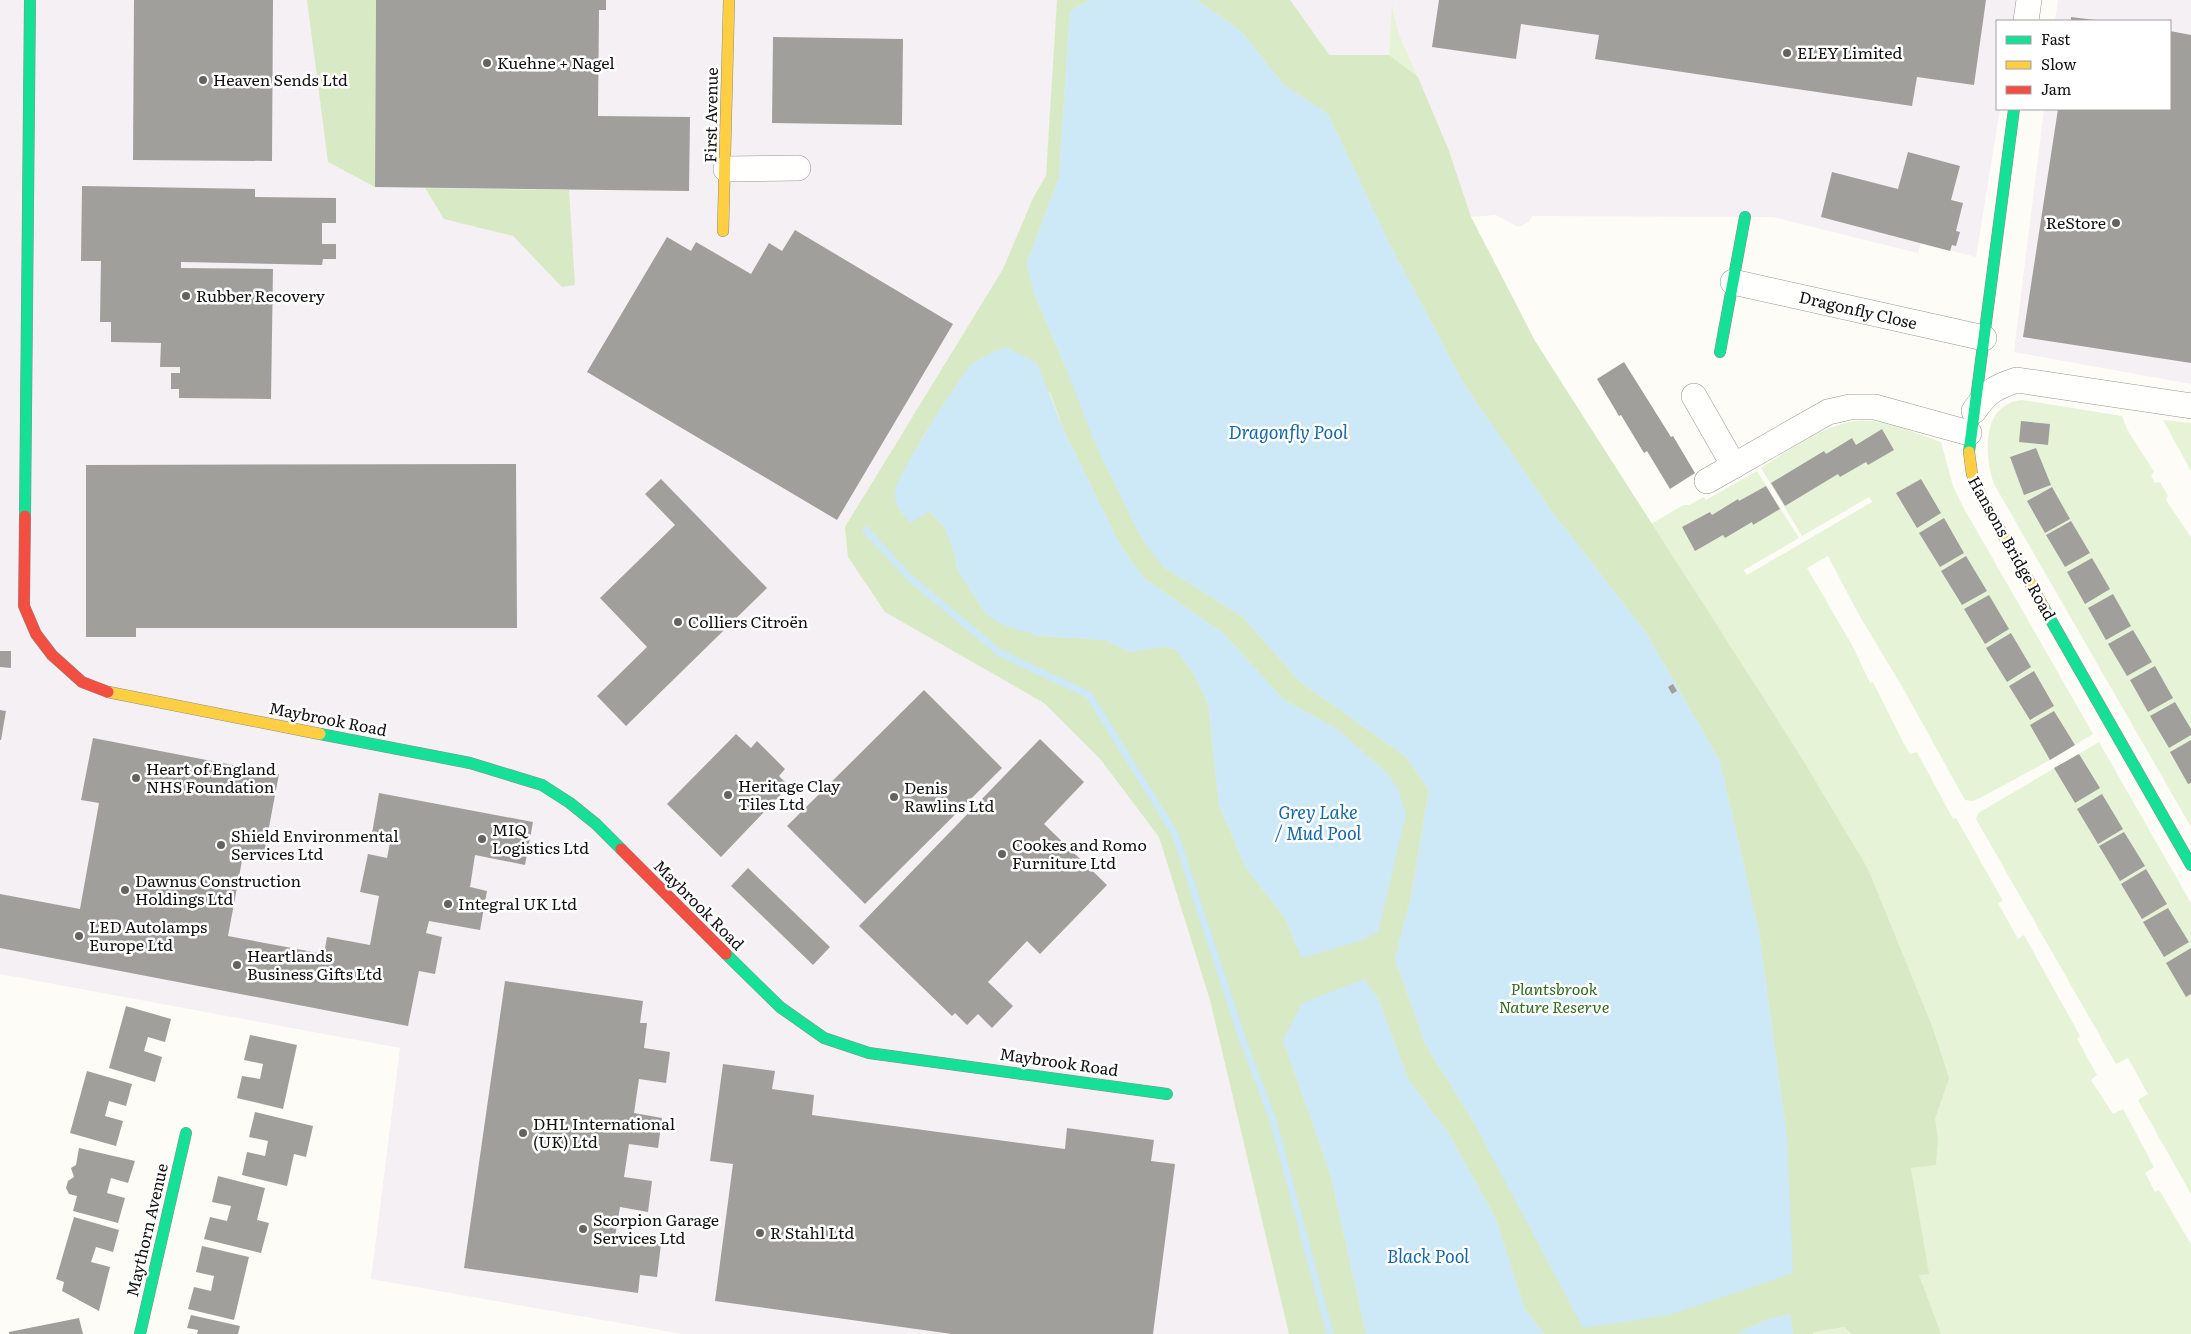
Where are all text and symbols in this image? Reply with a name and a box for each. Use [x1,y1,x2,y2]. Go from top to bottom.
legend [1996,20,2171,110]
text: Fast [2041,27,2070,50]
place label: ELEY Limited [1797,40,1903,64]
marker: ELEY Limited [1781,47,1793,59]
place label: Kuehne + Nagel [497,50,615,74]
text: Slow [2041,52,2076,75]
marker: Kuehne + Nagel [481,57,493,69]
place label: Heaven Sends Ltd [213,67,348,91]
street label: First Avenue [697,67,723,163]
marker: Heaven Sends Ltd [197,74,209,86]
text: Jam [2041,77,2072,100]
place label: ReStore [2046,210,2106,234]
marker: ReStore [2110,217,2122,229]
place label: Rubber Recovery [196,283,326,307]
street label: Dragonfly Close [1797,284,1920,334]
marker: Rubber Recovery [180,290,192,302]
water label: Dragonfly Pool [1228,418,1349,445]
street label: Hansons Bridge Road [1963,471,2063,624]
place label: Colliers Citroën [688,609,809,633]
marker: Colliers Citroën [672,616,684,628]
street label: Maybrook Road [267,695,389,741]
place label: Heart of England NHS Foundation [146,756,276,798]
marker: Heart of England NHS Foundation [130,772,142,784]
place label: Heritage Clay Tiles Ltd [738,773,841,815]
place label: Denis Rawlins Ltd [904,775,994,817]
marker: Heritage Clay Tiles Ltd [722,789,734,801]
marker: Denis Rawlins Ltd [888,791,900,803]
water label: Grey Lake / Mud Pool [1275,798,1362,846]
place label: MIQ Logistics Ltd [492,817,589,859]
place label: Shield Environmental Services Ltd [231,823,399,865]
place label: Cookes and Romo Furniture Ltd [1012,832,1147,874]
marker: MIQ Logistics Ltd [476,833,488,845]
marker: Shield Environmental Services Ltd [215,839,227,851]
marker: Cookes and Romo Furniture Ltd [996,848,1008,860]
street label: Maybrook Road [649,854,751,955]
place label: Dawnus Construction Holdings Ltd [135,868,302,910]
marker: Dawnus Construction Holdings Ltd [119,884,131,896]
place label: Integral UK Ltd [458,891,577,915]
marker: Integral UK Ltd [442,898,454,910]
place label: LED Autolamps Europe Ltd [89,914,207,956]
marker: LED Autolamps Europe Ltd [73,930,85,942]
place label: Heartlands Business Gifts Ltd [247,943,382,985]
marker: Heartlands Business Gifts Ltd [231,959,243,971]
park label: Plantsbrook Nature Reserve [1499,976,1609,1018]
street label: Maybrook Road [998,1041,1120,1081]
place label: DHL International (UK) Ltd [533,1111,675,1153]
marker: DHL International (UK) Ltd [517,1127,529,1139]
street label: Maythorn Avenue [119,1161,173,1299]
place label: Scorpion Garage Services Ltd [593,1207,719,1249]
place label: R Stahl Ltd [770,1220,854,1244]
marker: Scorpion Garage Services Ltd [577,1223,589,1235]
marker: R Stahl Ltd [754,1227,766,1239]
water label: Black Pool [1387,1242,1470,1269]

